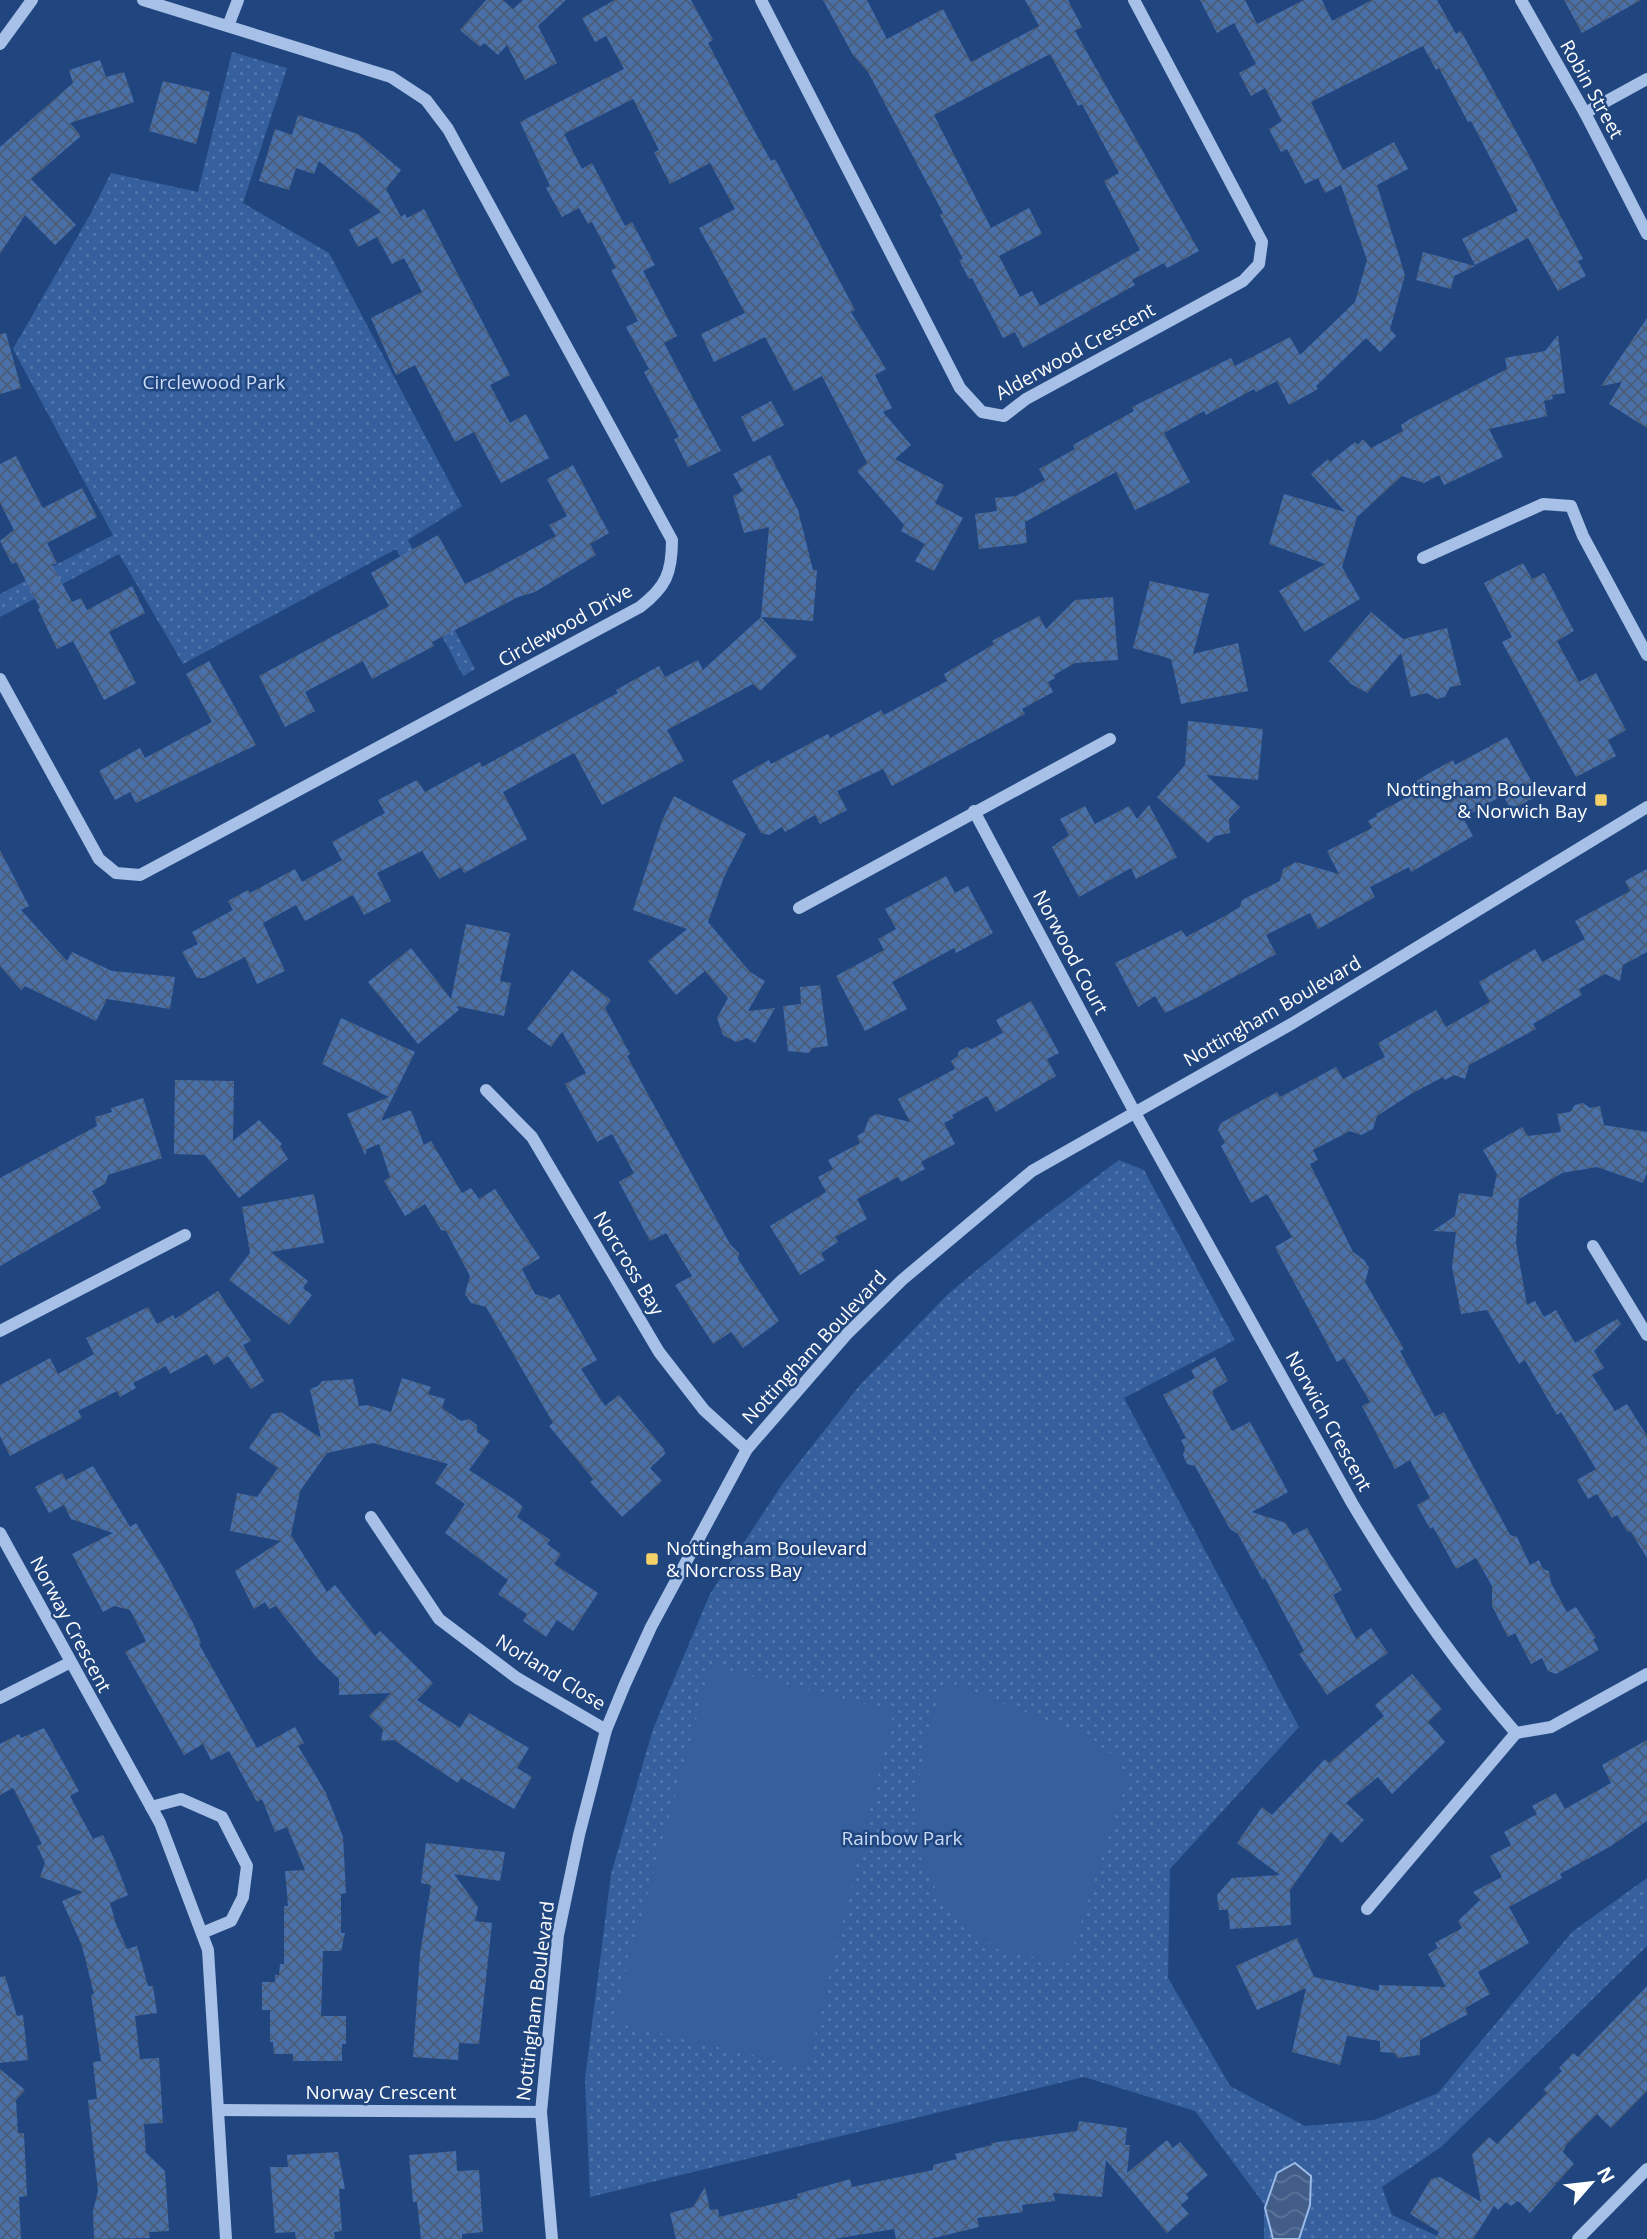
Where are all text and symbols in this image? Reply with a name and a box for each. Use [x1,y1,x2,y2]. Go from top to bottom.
street label: Robin Street [1554,35,1630,143]
street label: Alderwood Crescent [991,296,1160,406]
park label: Circlewood Park [143,369,285,395]
street label: Circlewood Drive [493,577,637,673]
place label: Nottingham Boulevard & Norwich Bay [1386,776,1587,824]
marker: Nottingham Boulevard & Norwich Bay [1593,792,1609,808]
street label: Norwood Court [1027,885,1115,1019]
street label: Nottingham Boulevard [1178,949,1366,1073]
street label: Norcross Bay [588,1206,671,1320]
street label: Nottingham Boulevard [736,1265,892,1429]
street label: Norwich Crescent [1280,1346,1378,1496]
place label: Nottingham Boulevard & Norcross Bay [666,1535,867,1583]
street label: Norway Crescent [24,1551,118,1697]
marker: Nottingham Boulevard & Norcross Bay [644,1551,660,1567]
street label: Norland Close [491,1628,611,1716]
park label: Rainbow Park [841,1825,963,1851]
street label: Nottingham Boulevard [510,1900,560,2102]
street label: Norway Crescent [306,2079,457,2105]
north arrow [1556,2148,1626,2218]
text: N [1591,2162,1621,2188]

